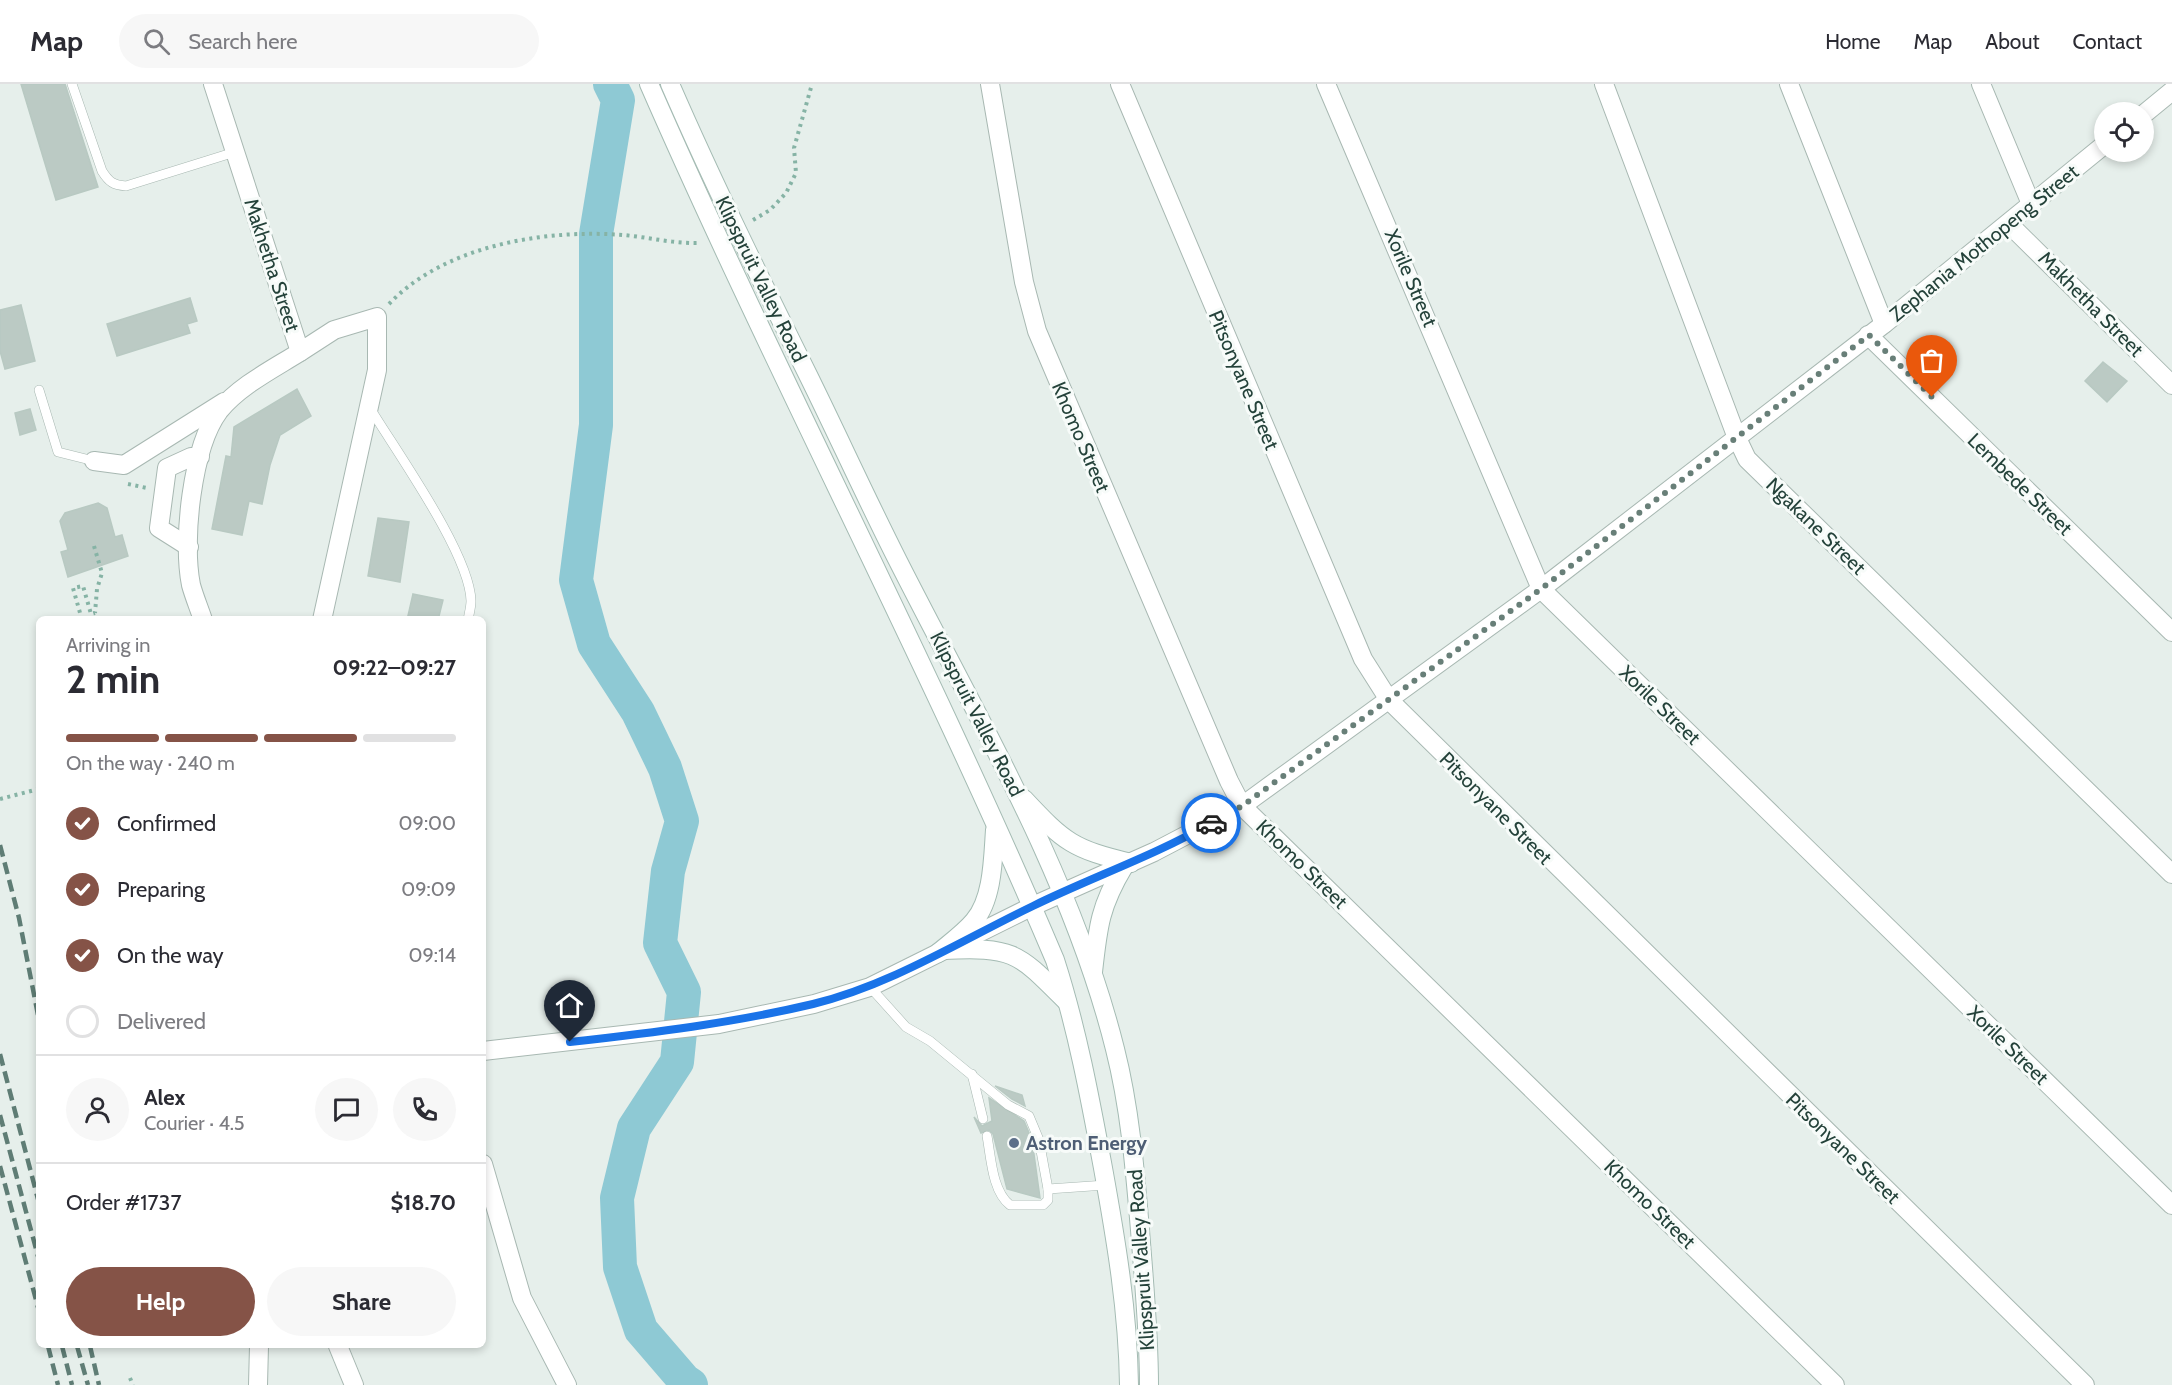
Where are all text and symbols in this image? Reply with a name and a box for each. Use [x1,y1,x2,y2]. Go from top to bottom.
search box [119,14,539,68]
text: Map [30,24,83,58]
icon: search [140,25,173,58]
text: Search here [188,28,297,55]
text: Home [1825,29,1881,54]
text: Map [1914,29,1952,54]
text: About [1985,29,2039,54]
text: Contact [2072,29,2142,54]
map controls [2094,102,2154,162]
button: locate [2094,102,2154,162]
street label: Zephania Mothopeng Street [1885,159,2083,326]
street label: Klipspruit Valley Road [710,192,812,366]
street label: Makhetha Street [239,195,305,335]
street label: Xorile Street [1380,226,1442,331]
street label: Makhetha Street [2033,246,2149,362]
street label: Pitsonyane Street [1204,307,1284,454]
pin [1906,335,1957,397]
icon: bag [1915,344,1948,377]
street label: Khomo Street [1047,378,1115,496]
street label: Lembede Street [1963,428,2077,540]
street label: Ngakane Street [1761,473,1871,580]
street label: Klipspruit Valley Road [925,628,1029,800]
text: Arriving in [66,633,150,657]
text: 09:22–09:27 [332,654,456,681]
text: 2 min [66,655,160,703]
street label: Xorile Street [1614,660,1706,750]
street label: Pitsonyane Street [1435,747,1557,869]
text: On the way · 240 m [66,751,235,775]
courier [1181,793,1241,853]
icon: check [66,807,99,840]
icon: car [1195,807,1228,840]
text: Confirmed [117,810,216,837]
text: 09:00 [399,811,456,835]
street label: Khomo Street [1251,815,1353,914]
icon: check [66,873,99,906]
text: Preparing [117,876,205,903]
text: 09:09 [401,877,456,901]
icon: check [66,939,99,972]
text: On the way [117,942,224,969]
text: 09:14 [408,943,456,967]
pin [544,980,595,1042]
icon: home [553,989,586,1022]
street label: Xorile Street [1962,1000,2054,1090]
text: Delivered [117,1008,206,1035]
button: person [66,1078,129,1141]
button: chat [315,1078,378,1141]
button: phone [393,1078,456,1141]
text: Alex [144,1084,185,1111]
street label: Pitsonyane Street [1781,1087,1905,1209]
text: Courier · 4.5 [144,1111,245,1135]
place label: Astron Energy [1026,1131,1147,1155]
marker: Astron Energy [1007,1136,1021,1150]
street label: Khomo Street [1599,1155,1701,1254]
street label: Klipspruit Valley Road [1123,1169,1159,1351]
text: Order #1737 [66,1189,182,1216]
text: $18.70 [390,1189,456,1216]
button: Help [66,1267,255,1336]
button: Share [267,1267,456,1336]

